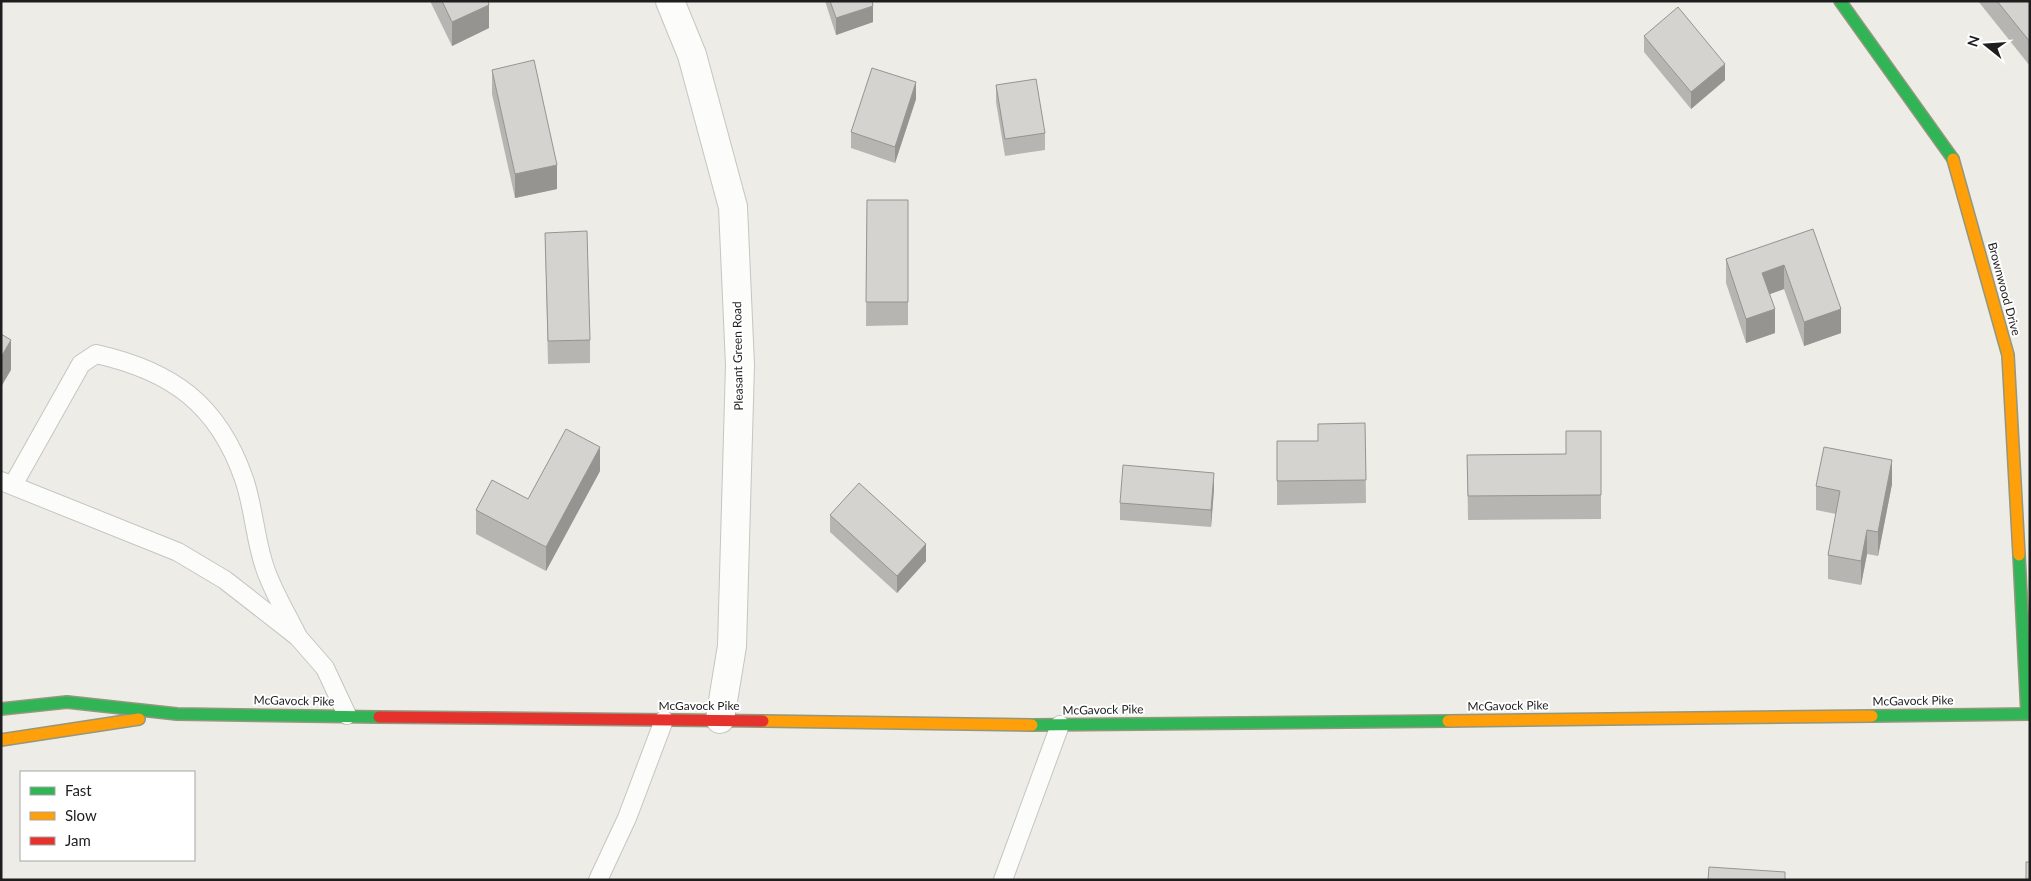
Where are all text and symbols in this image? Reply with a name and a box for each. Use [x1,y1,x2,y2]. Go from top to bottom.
north arrow [1961,20,2011,70]
text: N [1963,33,1983,49]
street label: Brownwood Drive [1985,241,2024,337]
street label: Pleasant Green Road [729,301,746,411]
street label: McGavock Pike [253,692,335,709]
street label: McGavock Pike [1872,692,1954,709]
street label: McGavock Pike [1467,697,1549,714]
street label: McGavock Pike [659,698,740,713]
street label: McGavock Pike [1062,701,1144,718]
legend [20,771,195,861]
text: Fast [65,781,92,799]
text: Slow [65,806,97,824]
text: Jam [65,831,91,849]

